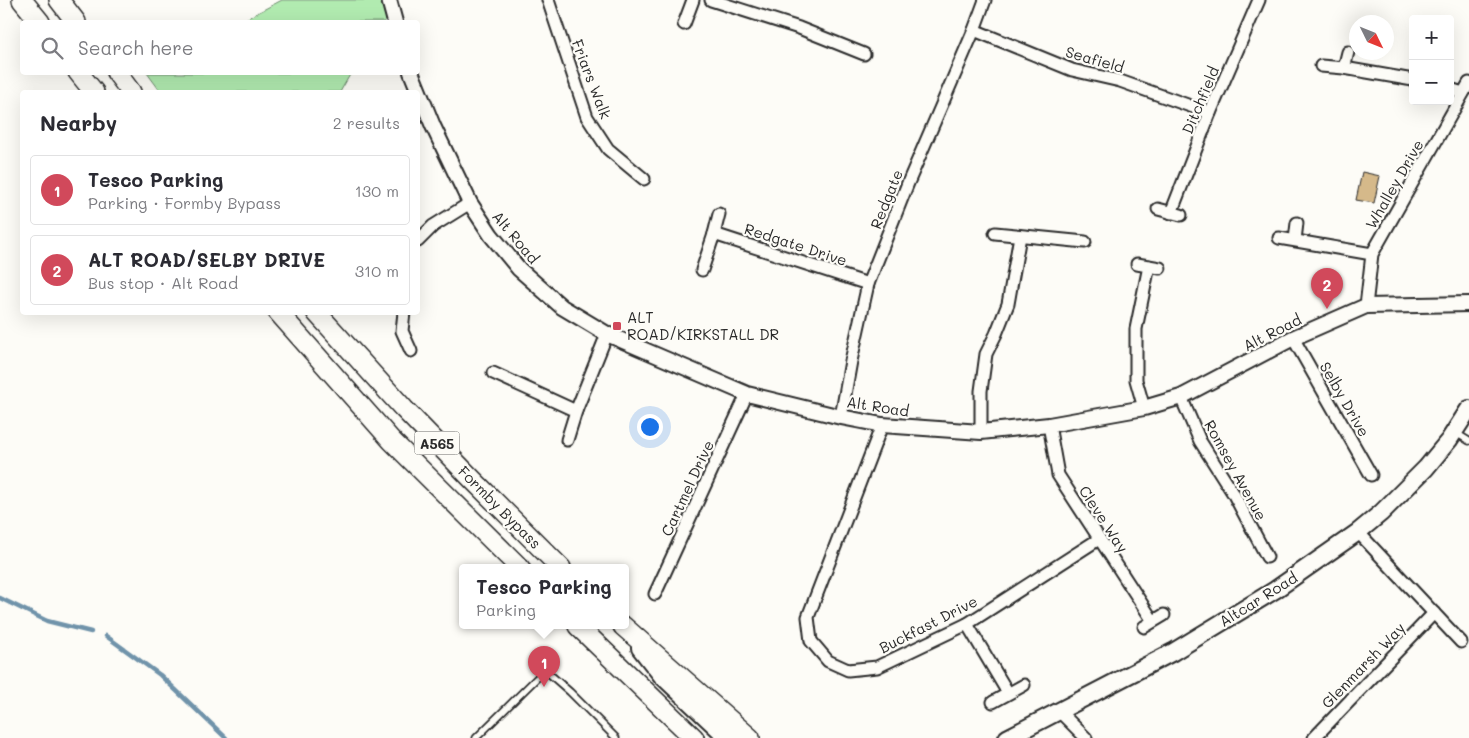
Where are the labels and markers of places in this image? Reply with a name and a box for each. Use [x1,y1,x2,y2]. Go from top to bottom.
pin: 2 [1311,268,1343,309]
place label: ALT ROAD/KIRKSTALL DR [627,307,779,344]
marker: ALT ROAD/KIRKSTALL DR [611,320,623,332]
pin: 1 [528,646,560,687]

